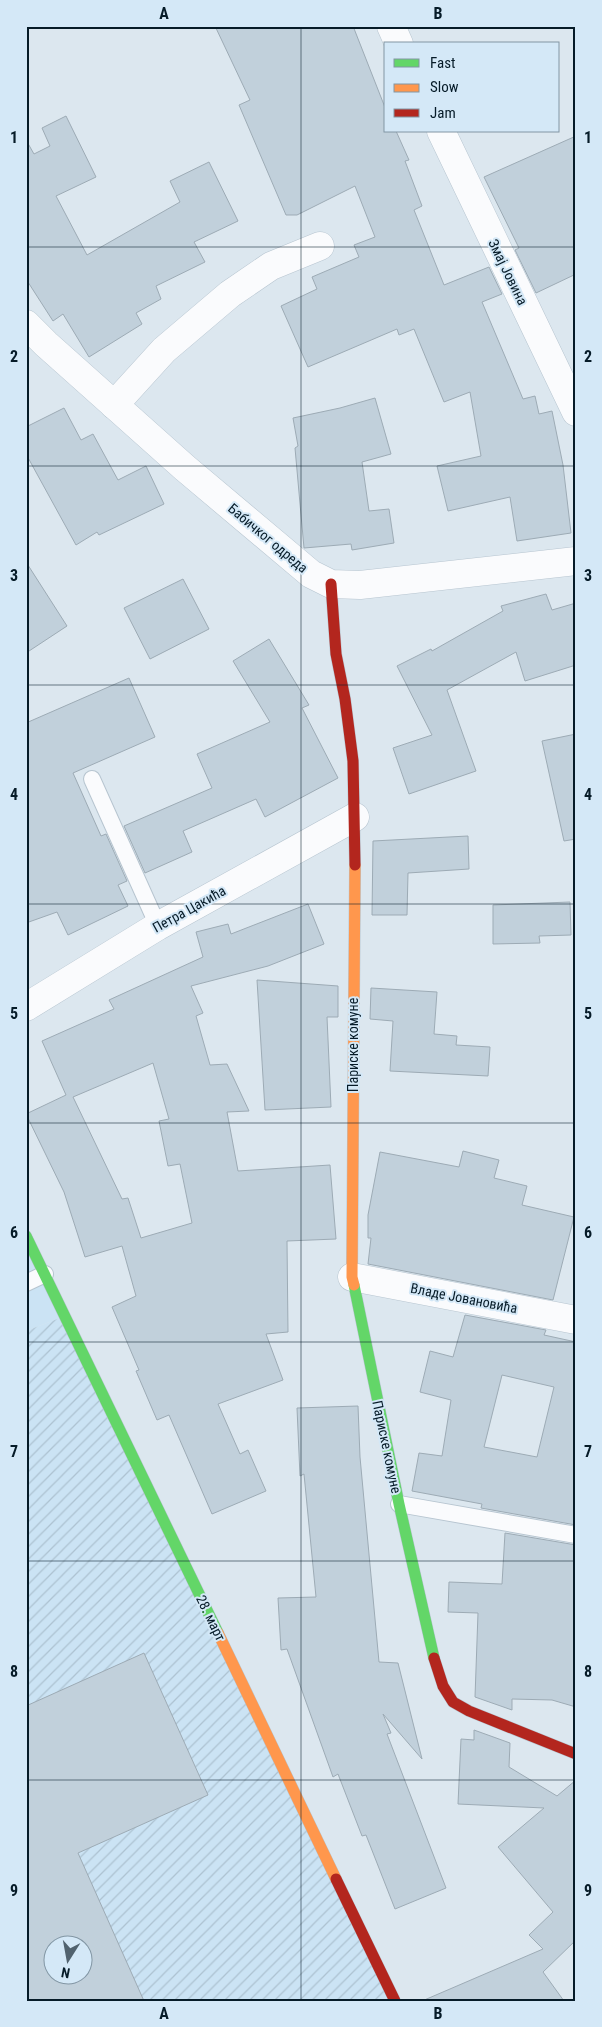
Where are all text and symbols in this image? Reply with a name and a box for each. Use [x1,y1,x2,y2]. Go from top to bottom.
text: A [159,4,169,23]
text: B [434,4,443,23]
legend [384,42,560,132]
text: Fast [430,54,455,72]
text: Slow [430,78,459,96]
text: Jam [430,104,456,122]
text: 1 [10,128,18,147]
text: 1 [584,128,592,147]
street label: Змај Јовина [485,237,531,307]
text: 2 [10,347,18,366]
text: 2 [584,347,592,366]
street label: Бабичког одреда [225,500,311,576]
text: 3 [10,566,18,585]
text: 3 [584,566,592,585]
text: 4 [10,785,18,804]
text: 4 [584,785,592,804]
street label: Петра Цакића [150,882,228,936]
street label: Париске комуне [345,997,361,1092]
text: 5 [10,1004,18,1023]
text: 5 [584,1004,592,1023]
text: 6 [10,1223,18,1242]
text: 6 [584,1223,592,1242]
street label: Владе Јовановића [409,1280,519,1316]
street label: Париске комуне [369,1399,405,1495]
text: 7 [10,1442,18,1461]
text: 7 [584,1442,592,1461]
street label: 28. март [193,1593,229,1643]
text: 8 [10,1662,18,1681]
text: 8 [584,1662,592,1681]
text: 9 [10,1881,18,1900]
text: 9 [584,1881,592,1900]
north arrow [42,1934,92,1984]
text: N [60,1964,71,1981]
text: A [159,2004,169,2023]
text: B [434,2004,443,2023]

